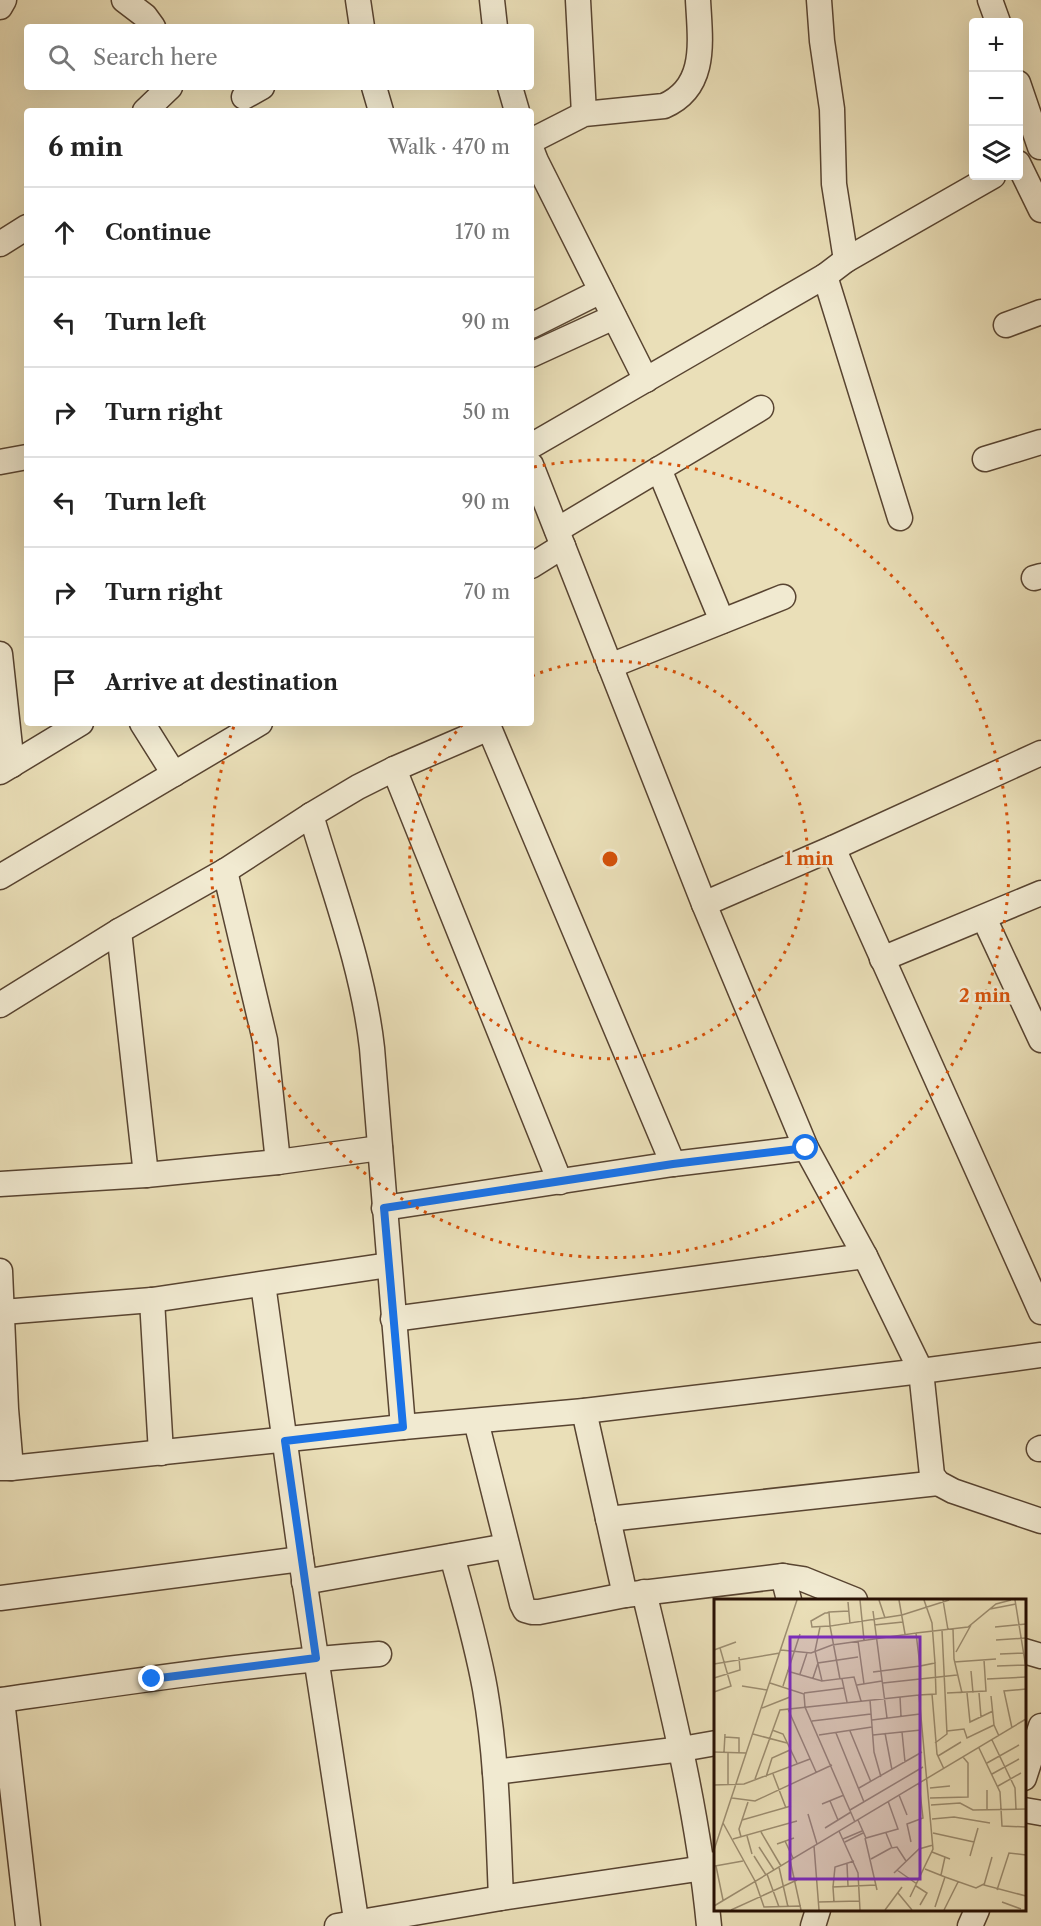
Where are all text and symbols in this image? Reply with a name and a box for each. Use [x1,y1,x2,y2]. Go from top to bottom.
map controls [969,18,1023,180]
button: + [969,18,1023,72]
search box [24,24,534,90]
icon: search [45,41,78,74]
text: Search here [93,44,218,71]
button: − [969,72,1023,126]
button: layers [969,126,1023,180]
text: 6 min [48,131,123,163]
text: Walk · 470 m [388,135,510,159]
icon: ahead [48,216,81,249]
text: Continue [105,219,211,246]
text: 170 m [455,220,510,244]
icon: left [48,306,81,339]
text: Turn left [105,309,206,336]
text: 90 m [462,310,510,334]
icon: right [48,396,81,429]
text: Turn right [105,399,223,426]
text: 50 m [463,400,510,424]
icon: left [48,486,81,519]
text: Turn left [105,489,206,516]
text: 90 m [462,490,510,514]
icon: right [48,576,81,609]
text: Turn right [105,579,223,606]
text: 70 m [464,580,510,604]
icon: arrive [48,666,81,699]
text: Arrive at destination [105,669,338,696]
text: 1 min [784,848,834,870]
centre of rings [600,849,620,869]
text: 2 min [959,985,1012,1007]
route start [792,1134,818,1160]
inset map [714,1599,1026,1911]
route end [138,1665,164,1691]

